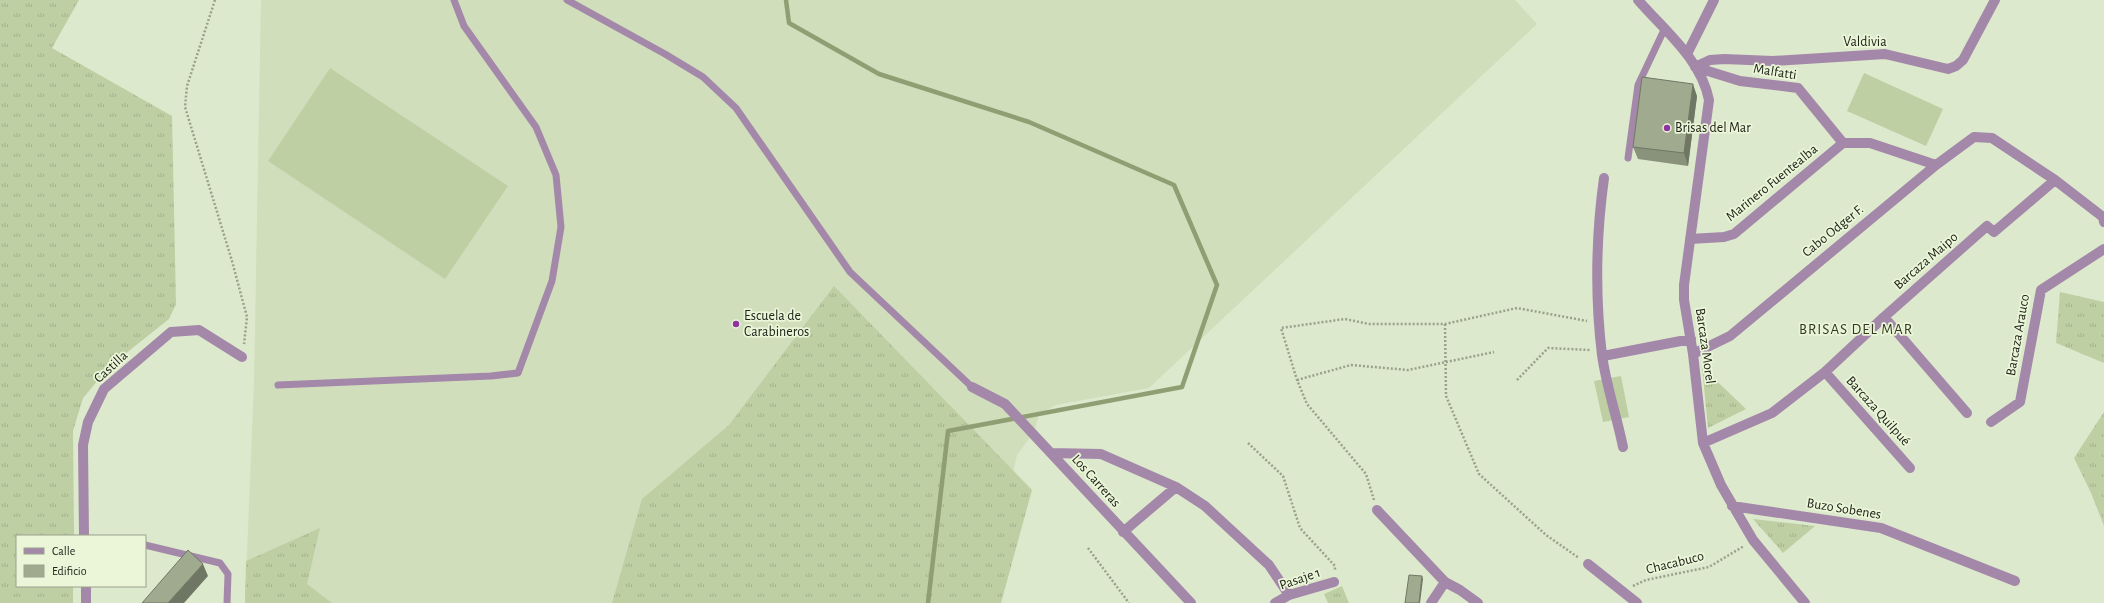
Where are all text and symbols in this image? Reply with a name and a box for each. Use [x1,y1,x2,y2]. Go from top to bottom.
street label: Valdivia [1843,35,1887,49]
street label: Malfatti [1752,62,1798,82]
place label: Brisas del Mar [1675,121,1751,135]
marker: Brisas del Mar [1662,123,1672,133]
street label: Marinero Fuentealba [1724,142,1821,224]
street label: Cabo Odger F. [1800,202,1866,260]
street label: Barcaza Maipo [1891,230,1961,292]
street label: Barcaza Arauco [2004,293,2032,377]
street label: Barcaza Morel [1693,307,1717,385]
place label: Escuela de Carabineros [744,309,809,339]
marker: Escuela de Carabineros [731,319,741,329]
district label: BRISAS DEL MAR [1799,322,1913,337]
street label: Castilla [92,348,131,386]
street label: Barcaza Quilpué [1843,374,1913,448]
street label: Los Carreras [1069,452,1123,510]
street label: Buzo Sobenes [1806,496,1882,522]
legend [16,535,146,587]
text: Calle [52,545,75,557]
street label: Chacabuco [1645,549,1706,577]
text: Edificio [52,565,87,577]
street label: Pasaje 1 [1278,565,1322,593]

